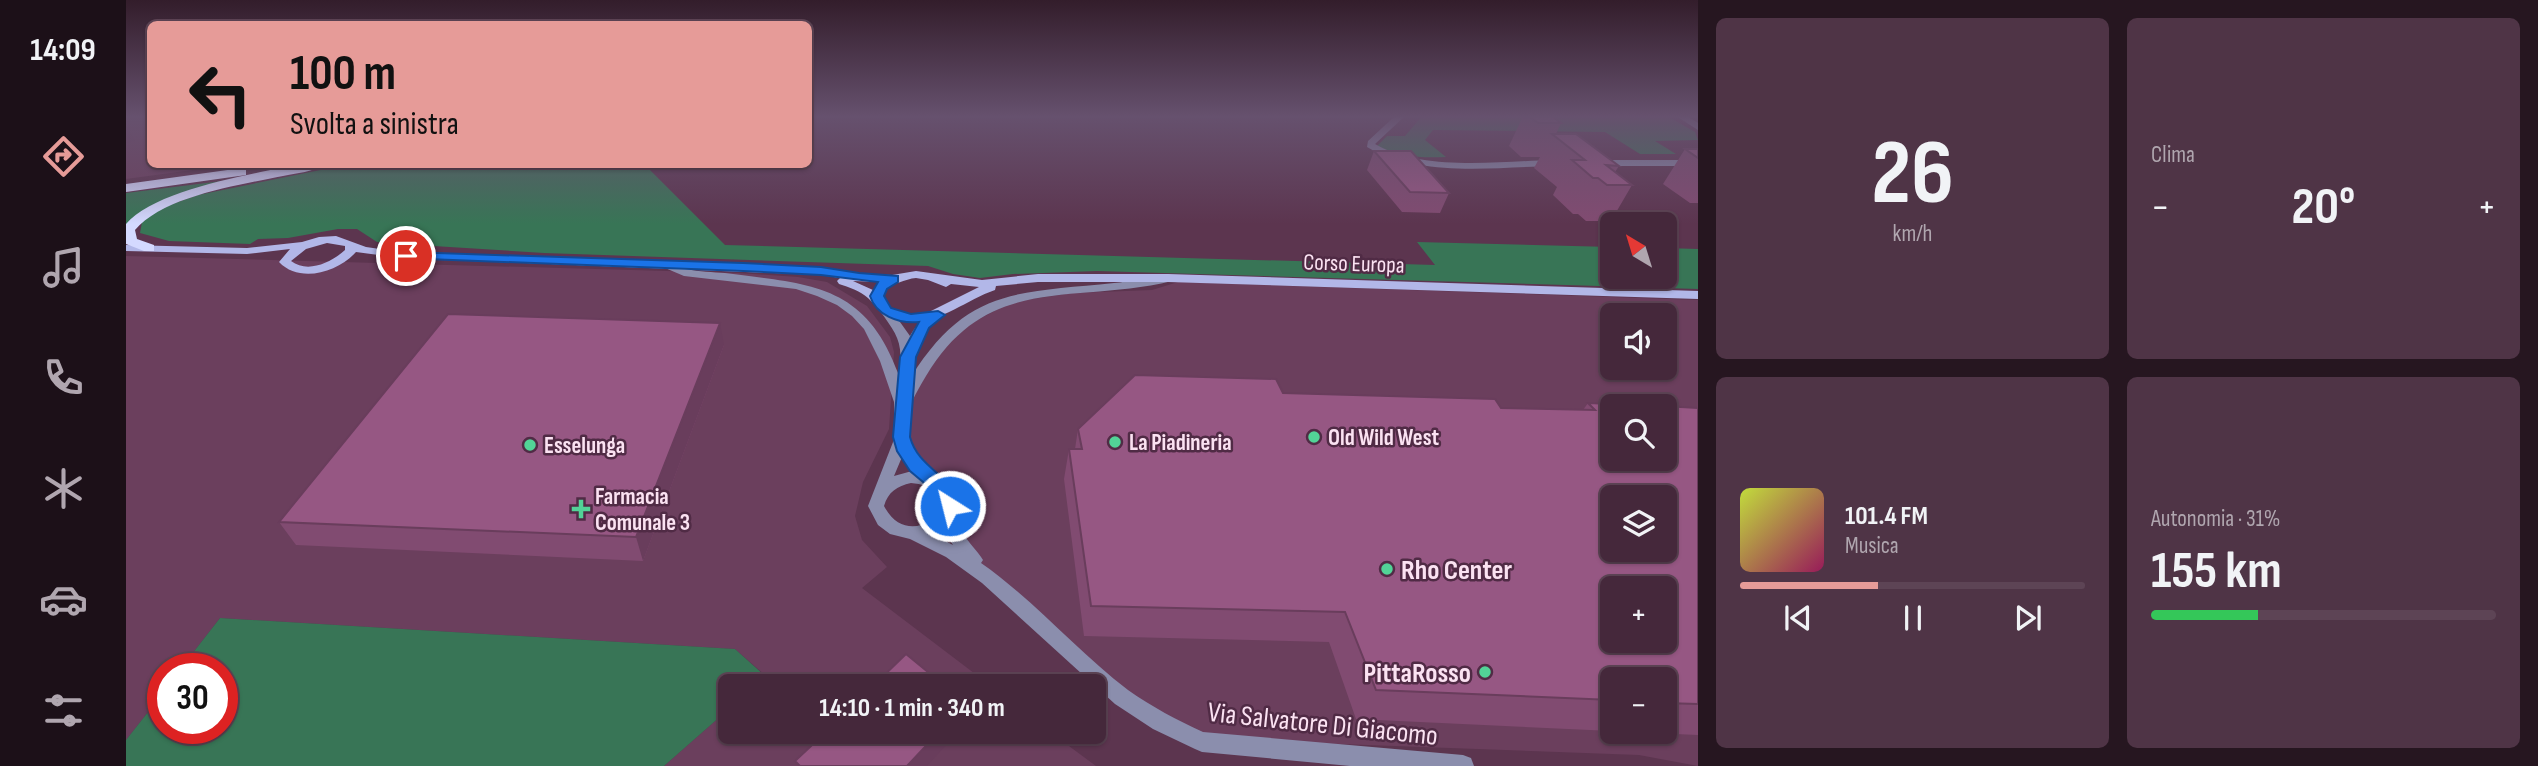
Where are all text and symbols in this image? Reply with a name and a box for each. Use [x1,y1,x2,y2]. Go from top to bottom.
text: 14:09 [30,31,96,70]
text: 100 m [290,45,396,104]
icon: left [175,49,266,140]
text: Svolta a sinistra [290,105,459,144]
text: 26 [1871,120,1954,229]
icon: directions [39,132,88,181]
text: Clima [2151,141,2195,169]
text: 20° [2292,176,2355,239]
text: − [2151,185,2170,230]
text: + [2477,185,2496,230]
north arrow [1600,212,1676,289]
map controls [1600,212,1677,744]
text: km/h [1893,220,1932,248]
pin [376,226,436,286]
icon: arrive [387,237,425,275]
icon: music [39,243,88,292]
street label: Corso Europa [1303,248,1405,280]
button: sound [1600,303,1677,380]
icon: phone [39,353,88,402]
button: search [1600,394,1677,471]
place label: Old Wild West [1328,424,1439,452]
place label: La Piadineria [1129,429,1232,457]
marker: Old Wild West [1306,429,1322,445]
place label: Esselunga [544,432,625,460]
marker: La Piadineria [1107,434,1123,450]
marker: Esselunga [522,437,538,453]
icon: climate [39,464,88,513]
position arrow [913,469,987,543]
place label: Farmacia Comunale 3 [595,483,690,537]
button: layers [1600,485,1677,562]
marker: Farmacia Comunale 3 [573,501,589,517]
text: 101.4 FM [1845,501,1928,532]
text: Autonomia · 31% [2151,505,2280,533]
text: Musica [1845,532,1899,560]
text: 155 km [2151,540,2282,603]
place label: Rho Center [1401,554,1513,587]
marker: Rho Center [1379,561,1395,577]
icon: car [39,575,88,624]
button: + [1600,576,1677,653]
icon: previous [1779,599,1817,637]
icon: pause [1894,599,1932,637]
icon: next [2009,599,2047,637]
speed limit sign: 30 [147,653,238,744]
place label: PittaRosso [1364,657,1471,690]
marker: PittaRosso [1477,664,1493,680]
button: − [1600,667,1677,744]
icon: filters [39,686,88,735]
text: 14:10 · 1 min · 340 m [819,693,1005,724]
street label: Via Salvatore Di Giacomo [1206,696,1440,753]

